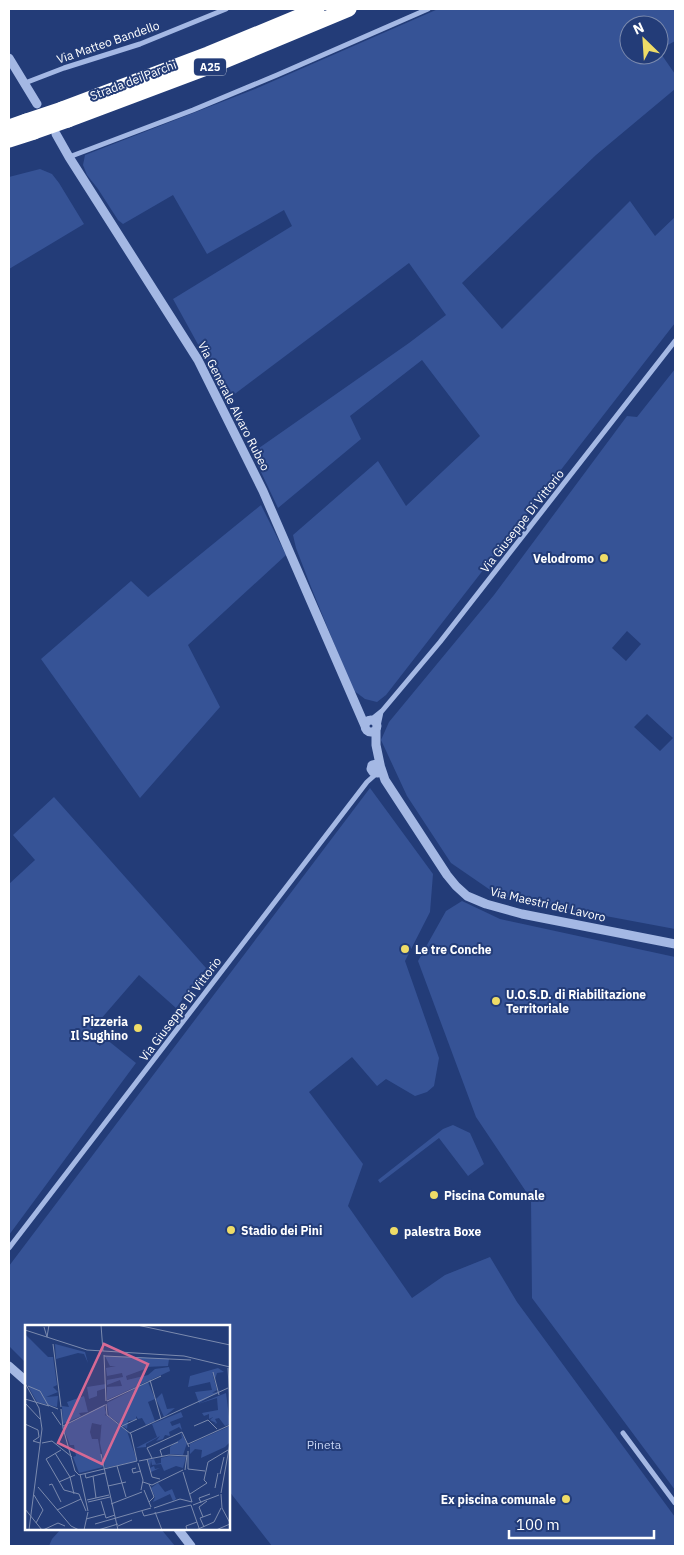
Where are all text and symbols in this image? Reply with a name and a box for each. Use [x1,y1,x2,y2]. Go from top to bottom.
north arrow [619,15,669,65]
street label: Via Matteo Bandello [55,17,162,67]
text: N [630,18,647,39]
street label: Strada dei Parchi [88,57,178,103]
road number: A25 [194,58,226,76]
street label: Via Generale Alvaro Rubeo [195,339,273,473]
street label: Via Giuseppe Di Vittorio [477,466,567,576]
place label: Velodromo [533,551,594,566]
marker: Velodromo [598,552,610,564]
street label: Via Maestri del Lavoro [489,883,607,925]
place label: Le tre Conche [415,942,492,957]
marker: Le tre Conche [399,943,411,955]
street label: Via Giuseppe Di Vittorio [136,954,224,1064]
place label: U.O.S.D. di Riabilitazione Territoriale [506,987,646,1016]
marker: U.O.S.D. di Riabilitazione Territoriale [490,995,502,1007]
place label: Pizzeria Il Sughino [71,1014,128,1043]
marker: Pizzeria Il Sughino [132,1022,144,1034]
place label: Piscina Comunale [444,1188,545,1203]
marker: Piscina Comunale [428,1189,440,1201]
place label: Stadio dei Pini [241,1223,322,1238]
marker: Stadio dei Pini [225,1224,237,1236]
place label: palestra Boxe [404,1224,482,1239]
marker: palestra Boxe [388,1225,400,1237]
inset map [25,1325,230,1530]
park label: Pineta [307,1437,342,1452]
place label: Ex piscina comunale [441,1492,556,1507]
marker: Ex piscina comunale [560,1493,572,1505]
scale bar [509,1508,654,1540]
text: 100 m [516,1515,560,1534]

